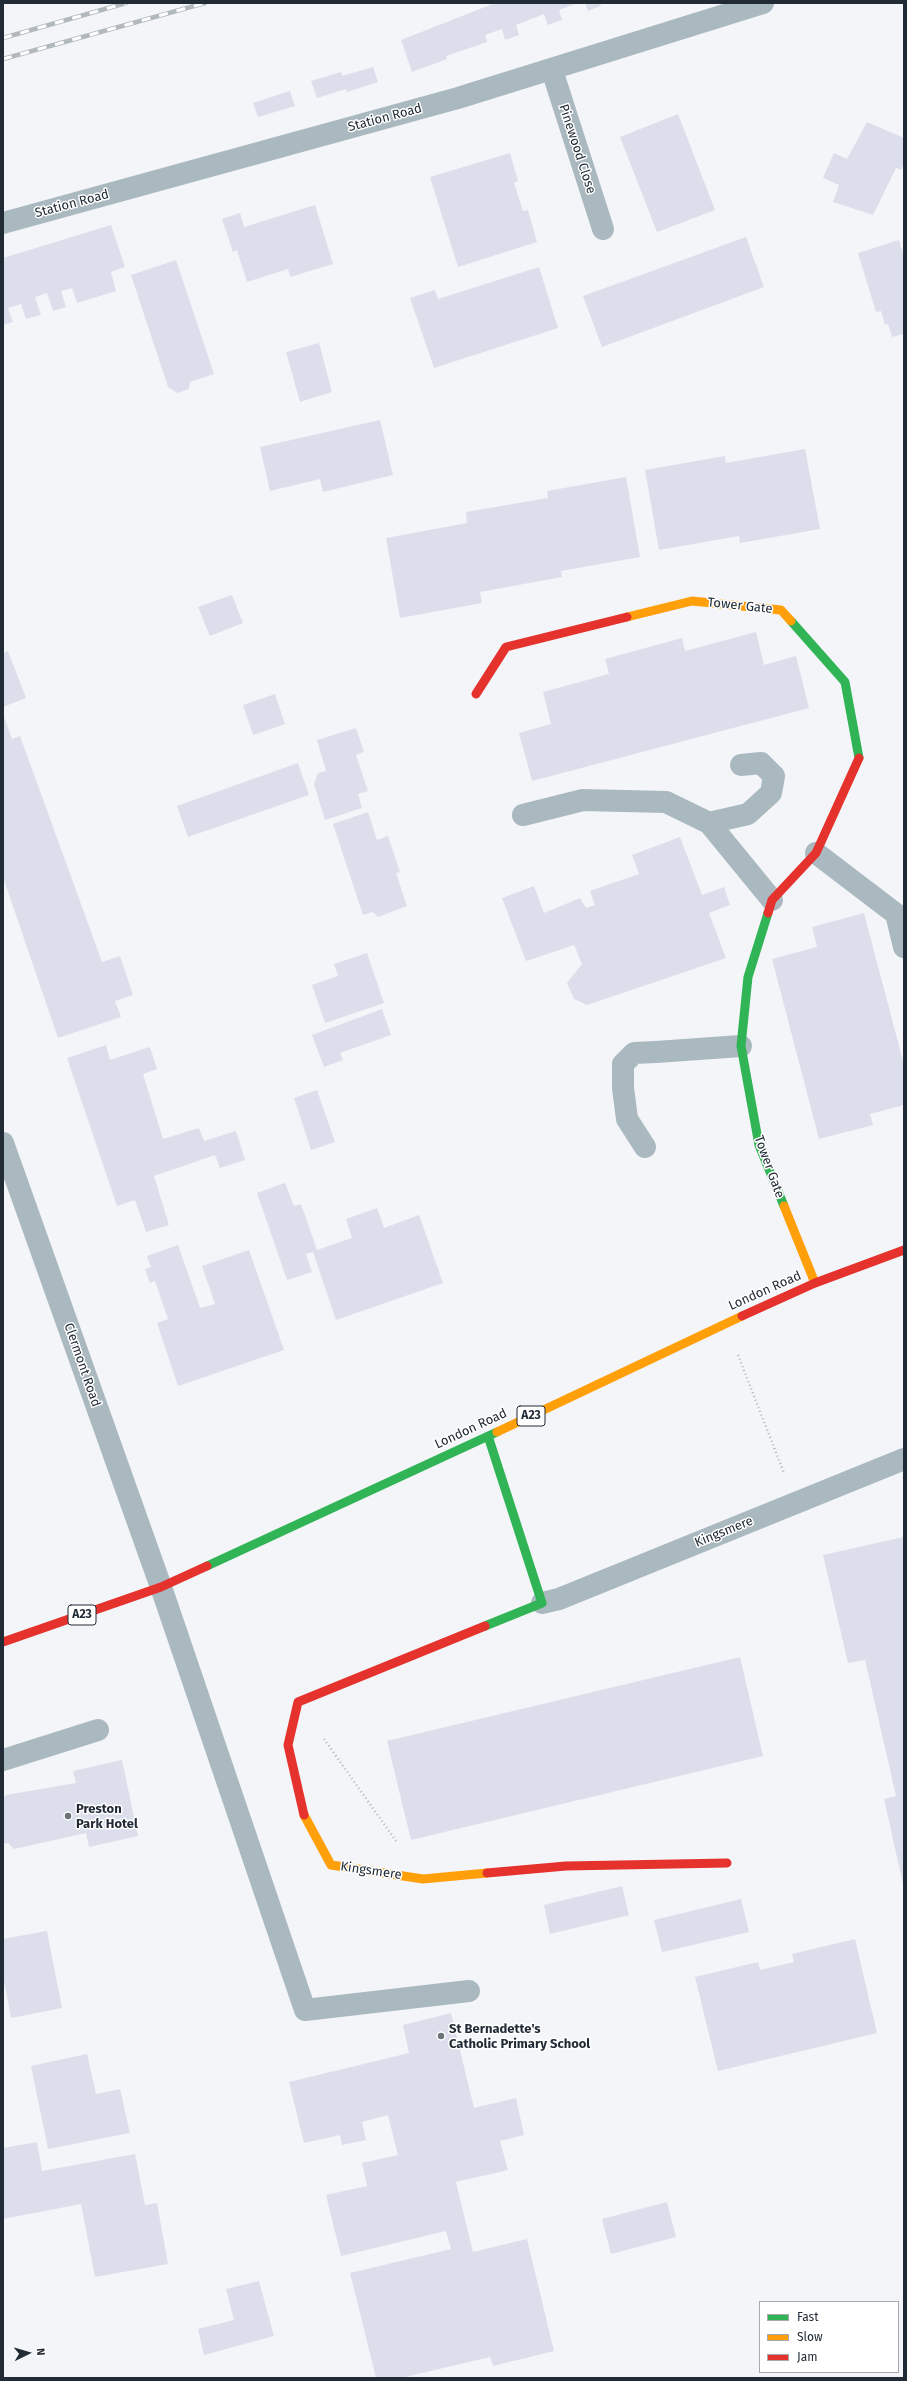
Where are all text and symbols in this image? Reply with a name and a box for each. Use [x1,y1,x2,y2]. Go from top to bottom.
street label: Station Road [346,101,424,135]
street label: Pinewood Close [555,102,599,196]
street label: Station Road [33,187,111,221]
street label: Tower Gate [707,595,773,617]
street label: Tower Gate [750,1134,788,1200]
street label: London Road [726,1268,804,1314]
street label: Clermont Road [60,1321,104,1409]
street label: London Road [432,1405,510,1453]
road number: A23 [517,1406,545,1426]
street label: Kingsmere [693,1513,755,1551]
road number: A23 [68,1605,96,1625]
place label: Preston Park Hotel [76,1801,138,1832]
marker: Preston Park Hotel [63,1811,73,1821]
street label: Kingsmere [339,1859,403,1883]
place label: St Bernadette's Catholic Primary School [449,2021,590,2052]
marker: St Bernadette's Catholic Primary School [436,2031,446,2041]
legend [759,2301,899,2373]
text: Fast [797,2310,819,2324]
text: Slow [797,2330,823,2344]
north arrow [8,2333,48,2373]
text: N [34,2348,47,2356]
text: Jam [797,2350,817,2364]

